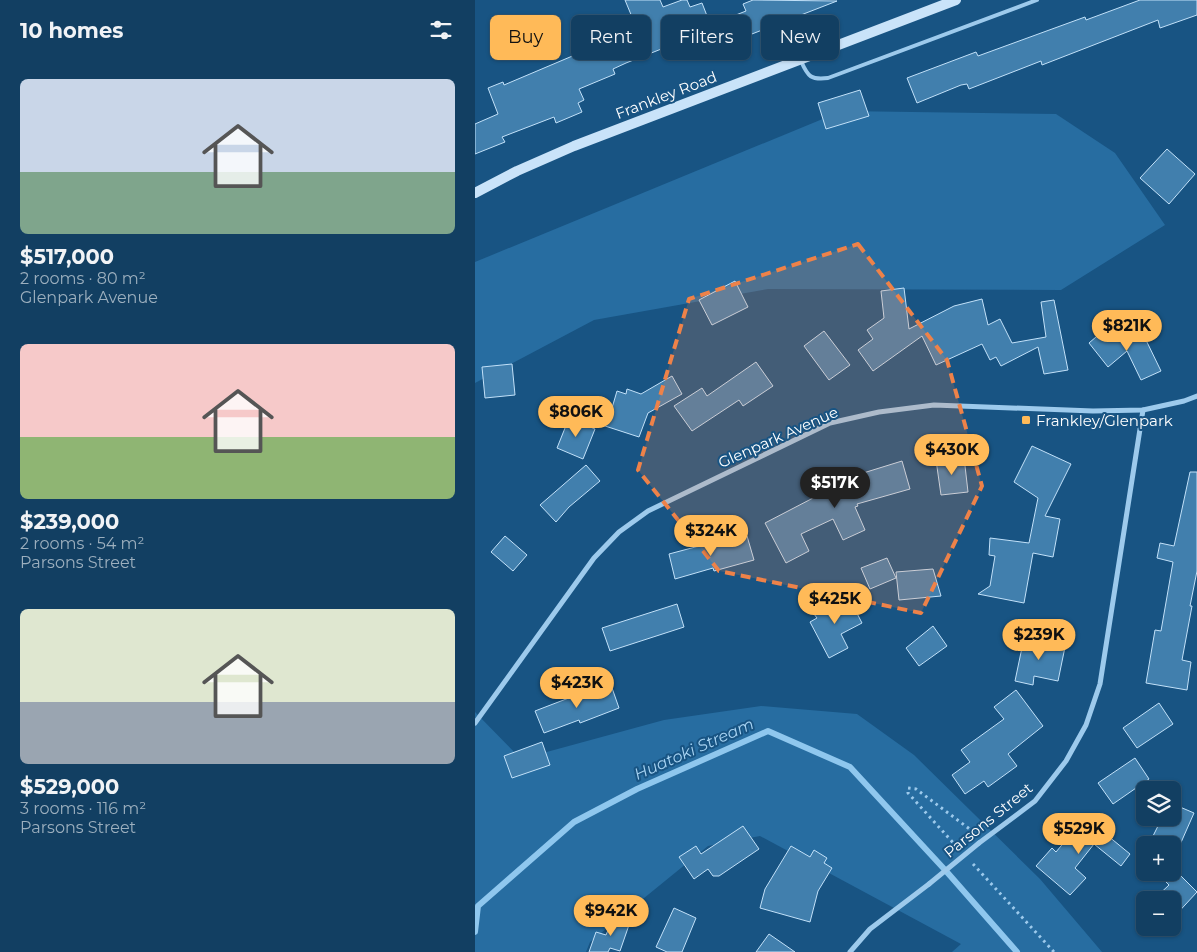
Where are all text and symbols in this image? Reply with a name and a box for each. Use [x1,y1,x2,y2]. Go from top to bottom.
chip: Buy [490,15,561,60]
chip: Rent [571,15,651,60]
chip: Filters [661,15,751,60]
chip: New [761,15,839,60]
icon: filters [427,16,455,44]
text: 10 homes [20,18,123,43]
street label: Frankley Road [613,67,719,123]
icon: home [193,111,283,201]
text: $517,000 [20,244,114,269]
text: 2 rooms · 80 m² [20,269,146,288]
text: Glenpark Avenue [20,288,158,307]
pin: $821K [1092,310,1162,352]
text: $821K [1103,316,1151,335]
icon: home [193,376,283,466]
pin: $806K [541,396,611,438]
text: $806K [549,402,603,421]
street label: Glenpark Avenue [715,402,841,472]
place label: Frankley/Glenpark [1036,411,1173,430]
marker: Frankley/Glenpark [1020,414,1032,426]
pin: $430K [917,434,987,476]
text: $430K [925,440,979,459]
pin: $517K [800,466,870,509]
text: $517K [811,473,859,492]
text: $239,000 [20,509,119,534]
pin: $324K [676,514,746,557]
text: $324K [685,521,737,540]
text: 2 rooms · 54 m² [20,534,144,553]
text: Parsons Street [20,553,136,572]
pin: $425K [800,582,870,625]
text: $425K [809,589,861,608]
pin: $239K [1004,618,1074,661]
text: $239K [1013,625,1065,644]
icon: home [193,641,283,731]
pin: $423K [542,666,612,709]
text: $423K [551,673,603,692]
water label: Huatoki Stream [631,714,757,784]
text: $529,000 [20,774,119,799]
street label: Parsons Street [940,778,1036,862]
map controls [1136,781,1181,936]
button: layers [1136,781,1181,826]
text: 3 rooms · 116 m² [20,799,146,818]
pin: $529K [1044,812,1114,855]
text: Parsons Street [20,818,136,837]
text: $529K [1053,819,1105,838]
button: + [1136,836,1181,881]
button: − [1136,891,1181,936]
pin: $942K [576,894,646,937]
text: $942K [585,901,637,920]

